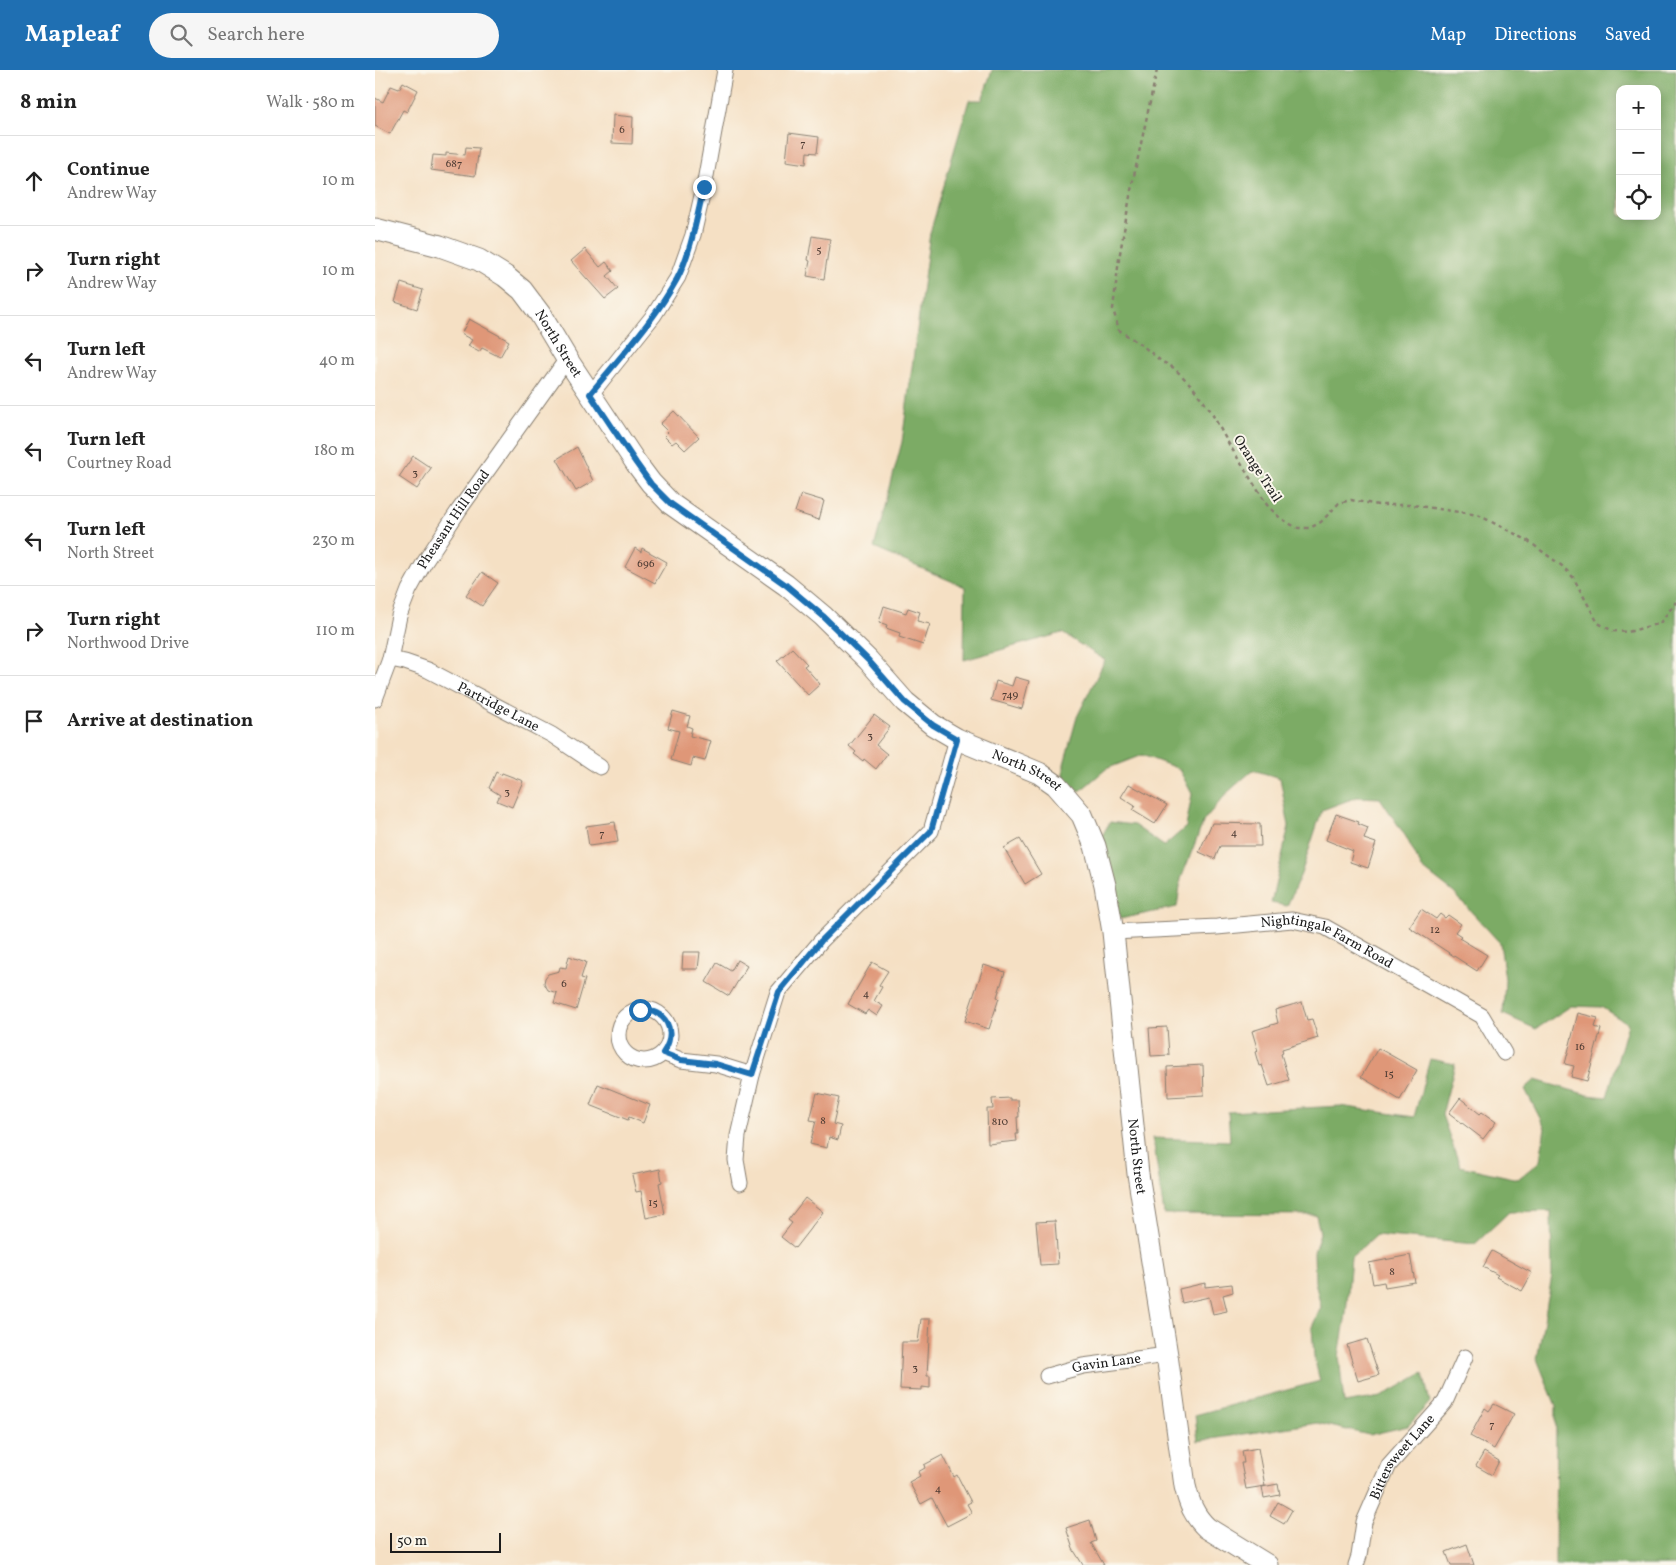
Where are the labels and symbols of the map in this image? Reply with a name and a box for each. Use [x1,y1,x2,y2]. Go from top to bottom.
house number: 6 [619,123,625,138]
house number: 7 [800,137,806,152]
house number: 687 [446,157,462,172]
route end [693,176,716,199]
house number: 5 [816,243,822,258]
street label: North Street [530,306,586,381]
street label: Orange Trail [1228,432,1286,506]
house number: 3 [412,466,418,481]
street label: Pheasant Hill Road [413,466,494,573]
house number: 696 [637,557,655,572]
street label: Partridge Lane [454,677,543,736]
house number: 749 [1002,688,1018,703]
house number: 3 [867,729,873,744]
street label: North Street [989,745,1067,795]
house number: 3 [504,785,510,800]
house number: 4 [1231,826,1238,841]
house number: 7 [599,827,605,842]
street label: Nightingale Farm Road [1260,910,1397,973]
house number: 12 [1430,923,1440,938]
house number: 6 [561,977,567,992]
house number: 4 [863,987,870,1002]
route start [629,999,652,1022]
house number: 16 [1575,1040,1585,1055]
house number: 15 [1384,1067,1394,1082]
house number: 8 [820,1114,826,1129]
house number: 810 [992,1115,1009,1130]
street label: North Street [1123,1118,1151,1196]
house number: 15 [648,1196,658,1211]
house number: 8 [1389,1265,1395,1280]
street label: Gavin Lane [1070,1349,1142,1378]
house number: 3 [912,1361,918,1376]
street label: Bittersweet Lane [1365,1410,1440,1503]
house number: 7 [1489,1418,1495,1433]
house number: 4 [935,1482,942,1497]
scale bar [390,1530,501,1553]

